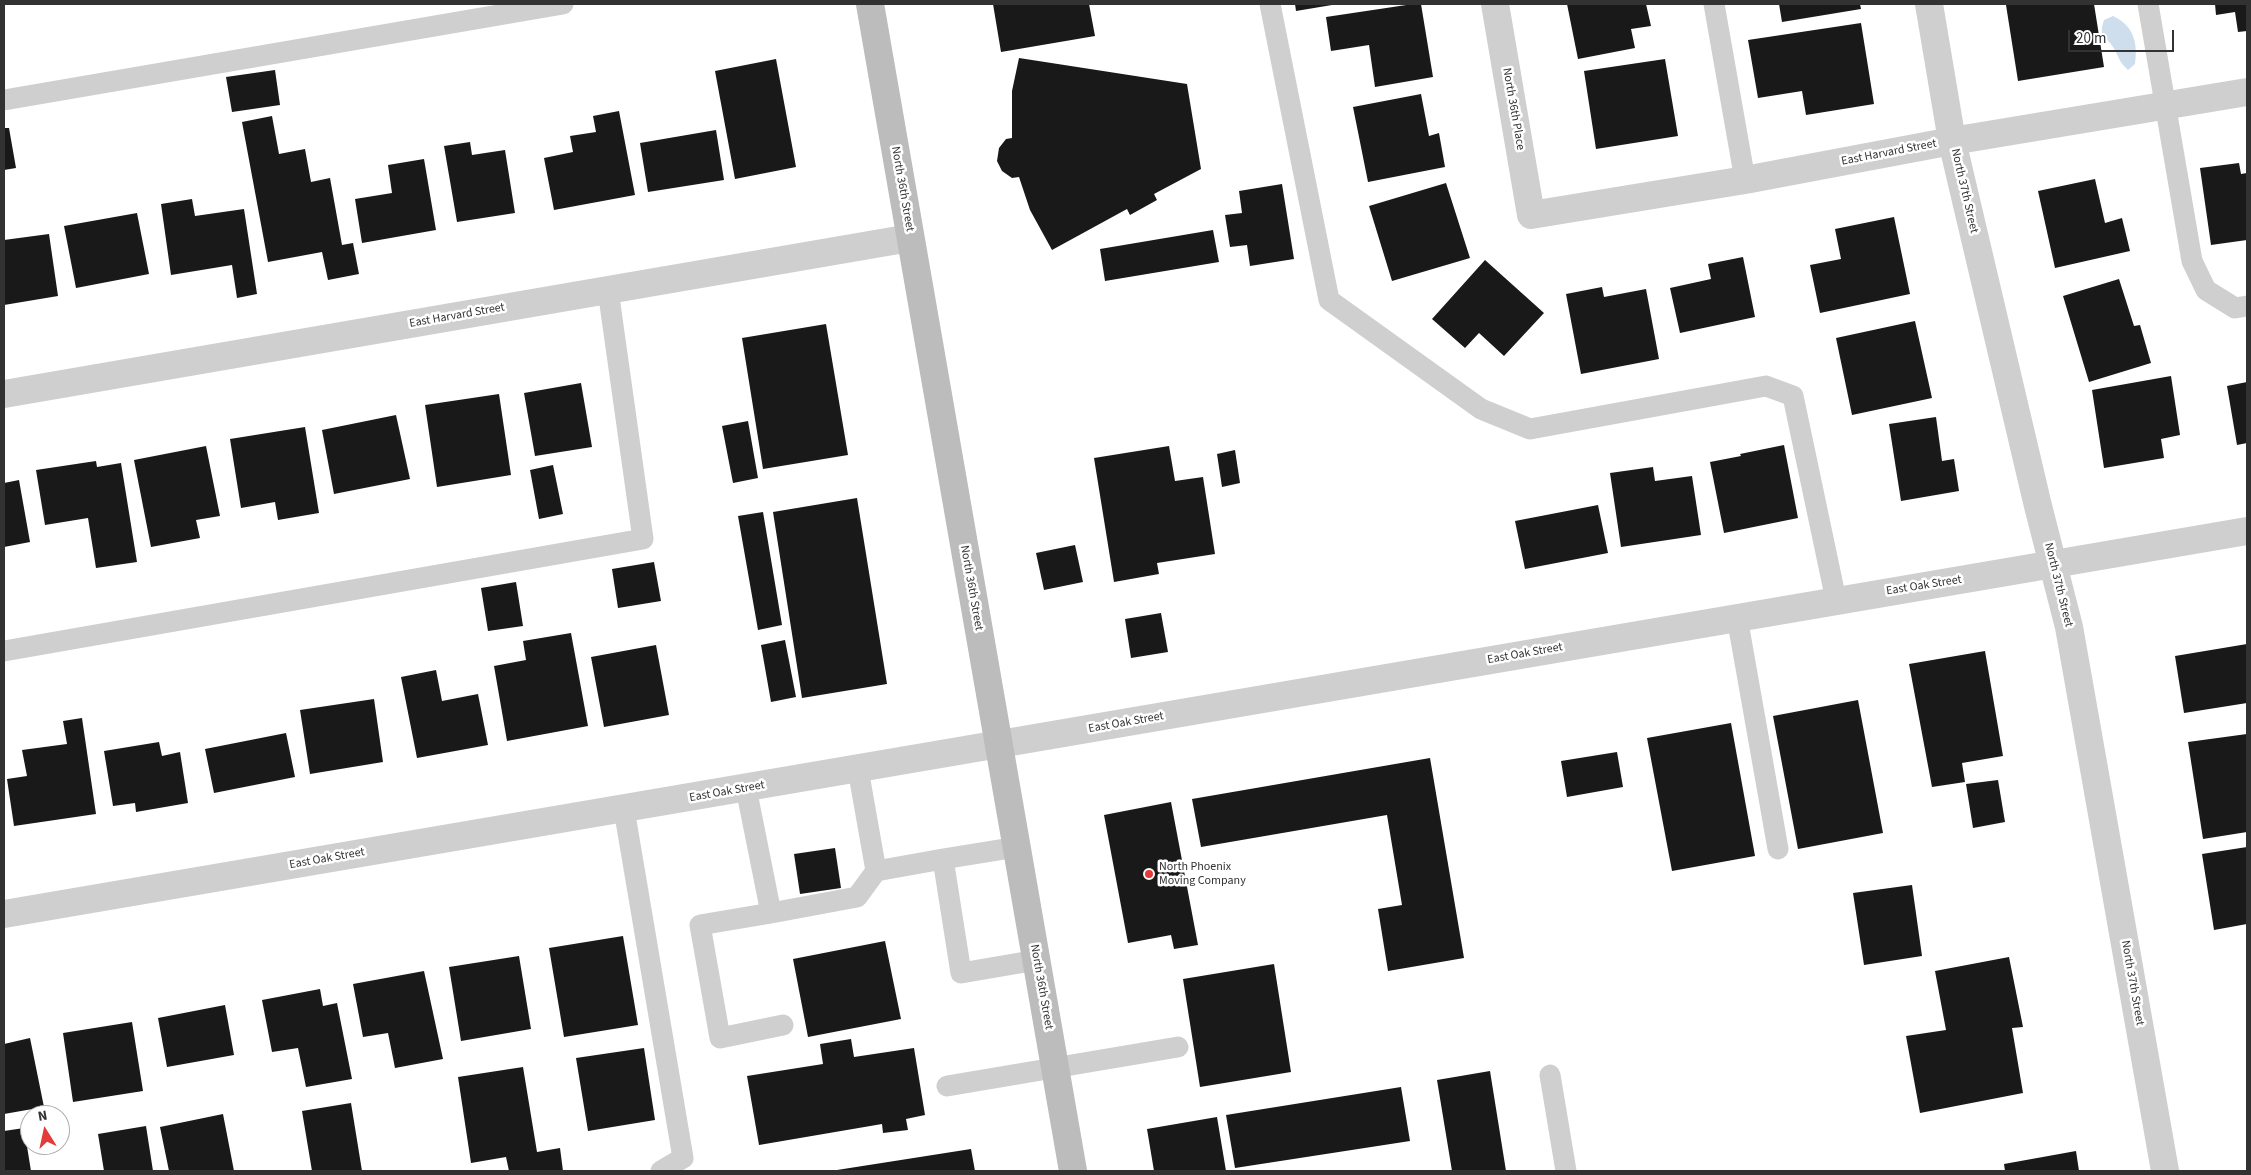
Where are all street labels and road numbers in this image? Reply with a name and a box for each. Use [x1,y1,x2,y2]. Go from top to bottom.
street label: North 36th Place [1499,67,1527,151]
street label: East Harvard Street [1840,137,1938,169]
street label: North 36th Street [887,145,917,233]
street label: North 37th Street [1947,147,1981,235]
street label: East Harvard Street [408,301,506,331]
street label: North 37th Street [2041,541,2075,629]
street label: North 36th Street [956,544,986,632]
street label: East Oak Street [1885,573,1963,599]
street label: East Oak Street [1486,640,1564,668]
street label: East Oak Street [1087,709,1165,737]
street label: East Oak Street [688,778,766,806]
street label: East Oak Street [288,845,366,873]
street label: North 37th Street [2117,939,2147,1027]
street label: North 36th Street [1026,943,1056,1031]

